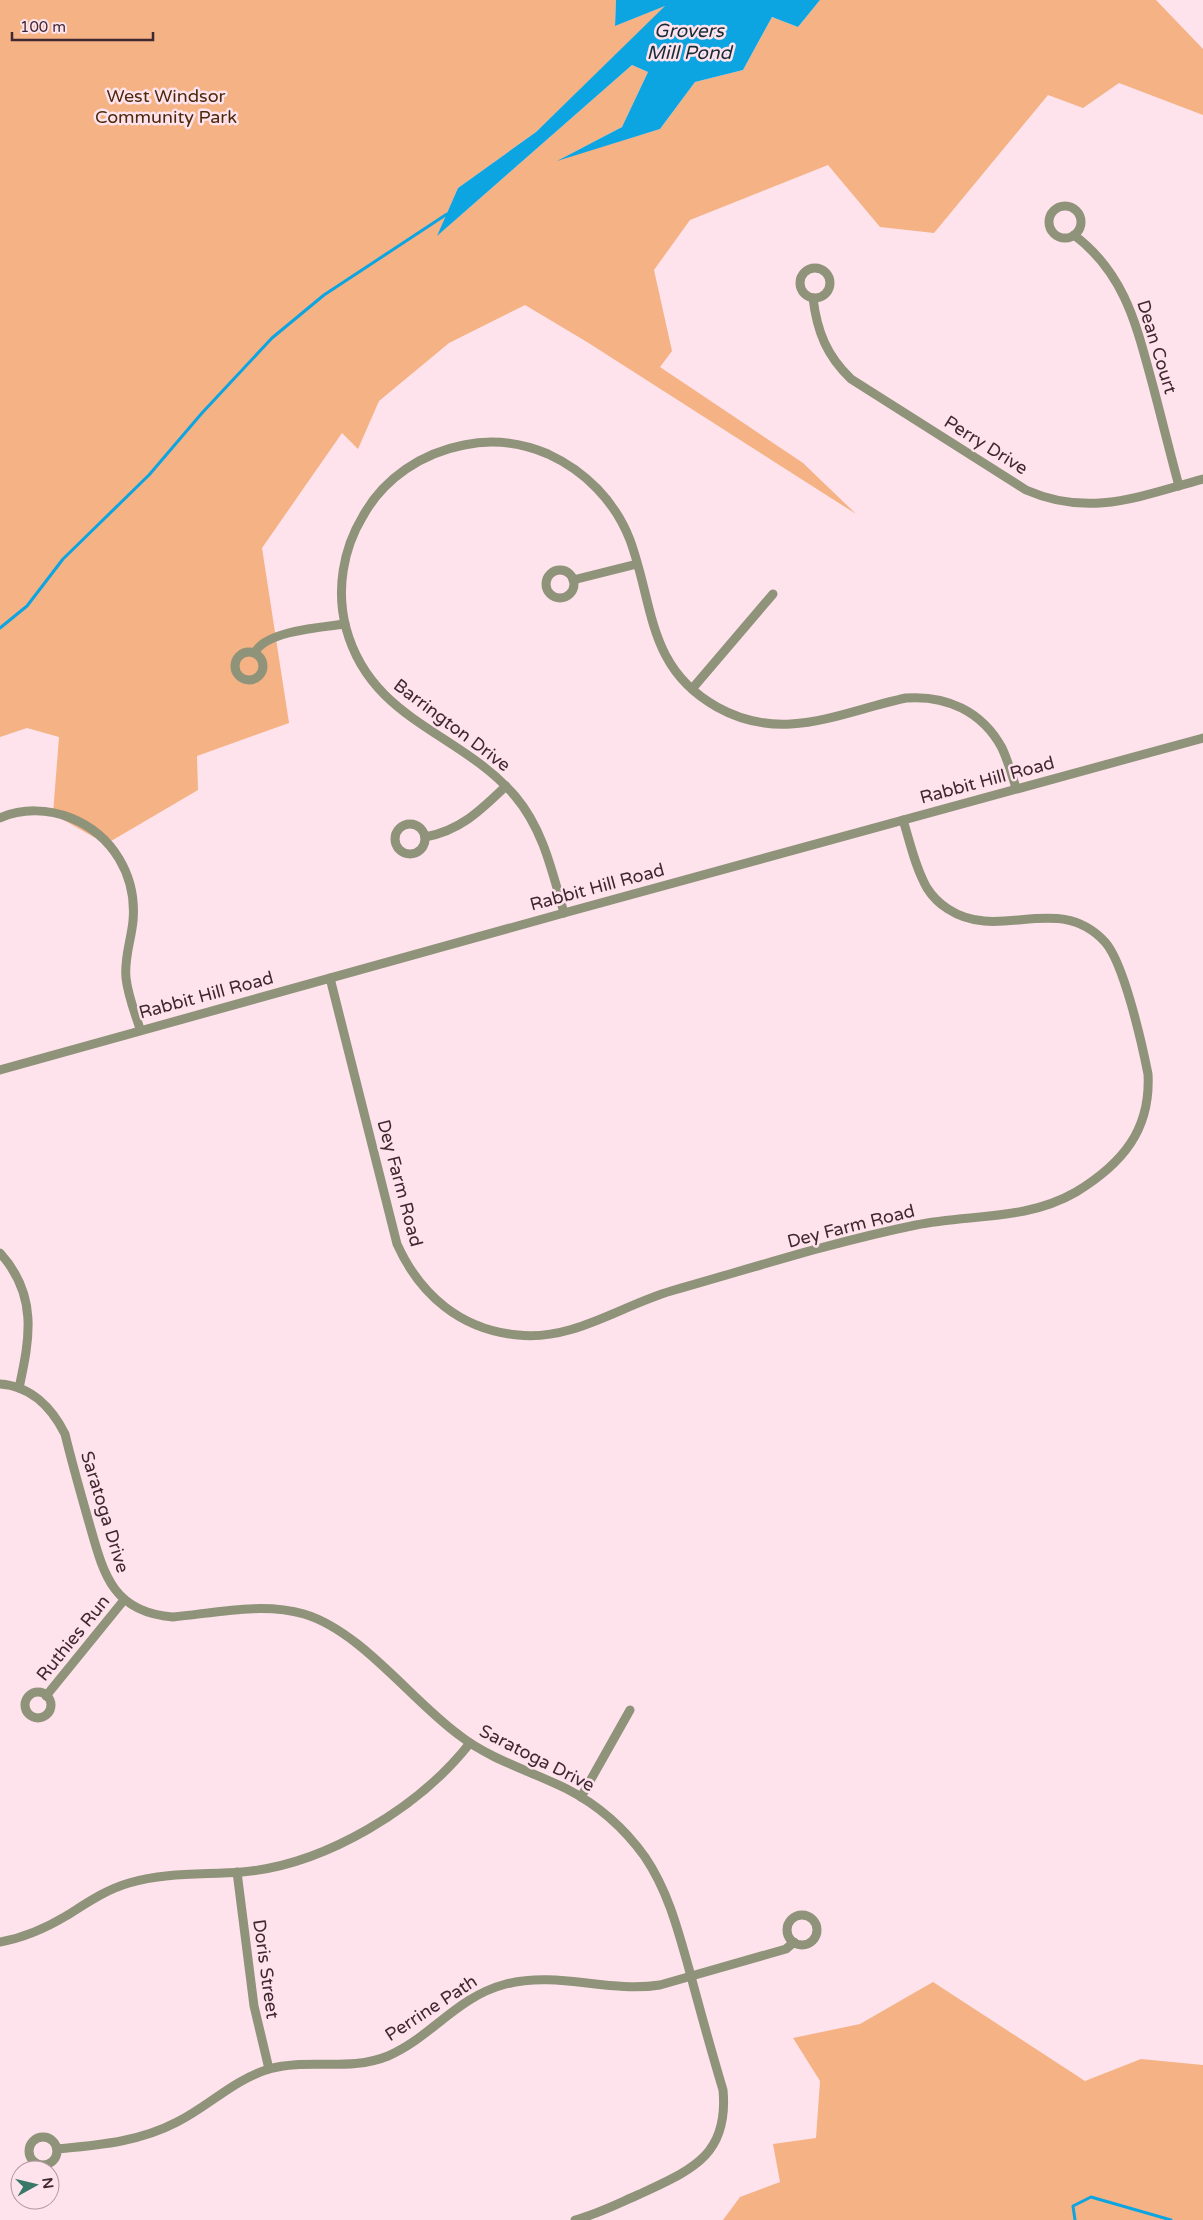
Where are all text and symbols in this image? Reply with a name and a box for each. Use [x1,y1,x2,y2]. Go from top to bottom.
scale bar [12,10,154,42]
text: 100 m [20,18,66,36]
water label: Grovers Mill Pond [647,20,733,64]
park label: West Windsor Community Park [95,85,237,128]
street label: Dean Court [1132,297,1182,397]
street label: Perry Drive [940,411,1032,479]
street label: Barrington Drive [389,674,515,776]
street label: Rabbit Hill Road [917,751,1057,809]
street label: Rabbit Hill Road [527,858,667,916]
street label: Rabbit Hill Road [136,966,276,1024]
street label: Dey Farm Road [372,1117,428,1249]
street label: Dey Farm Road [785,1200,917,1252]
street label: Saratoga Drive [76,1448,134,1576]
street label: Ruthies Run [32,1591,114,1685]
street label: Saratoga Drive [476,1720,598,1796]
street label: Doris Street [248,1918,284,2020]
street label: Perrine Path [381,1970,481,2046]
north arrow [10,2160,60,2210]
text: N [38,2177,57,2190]

